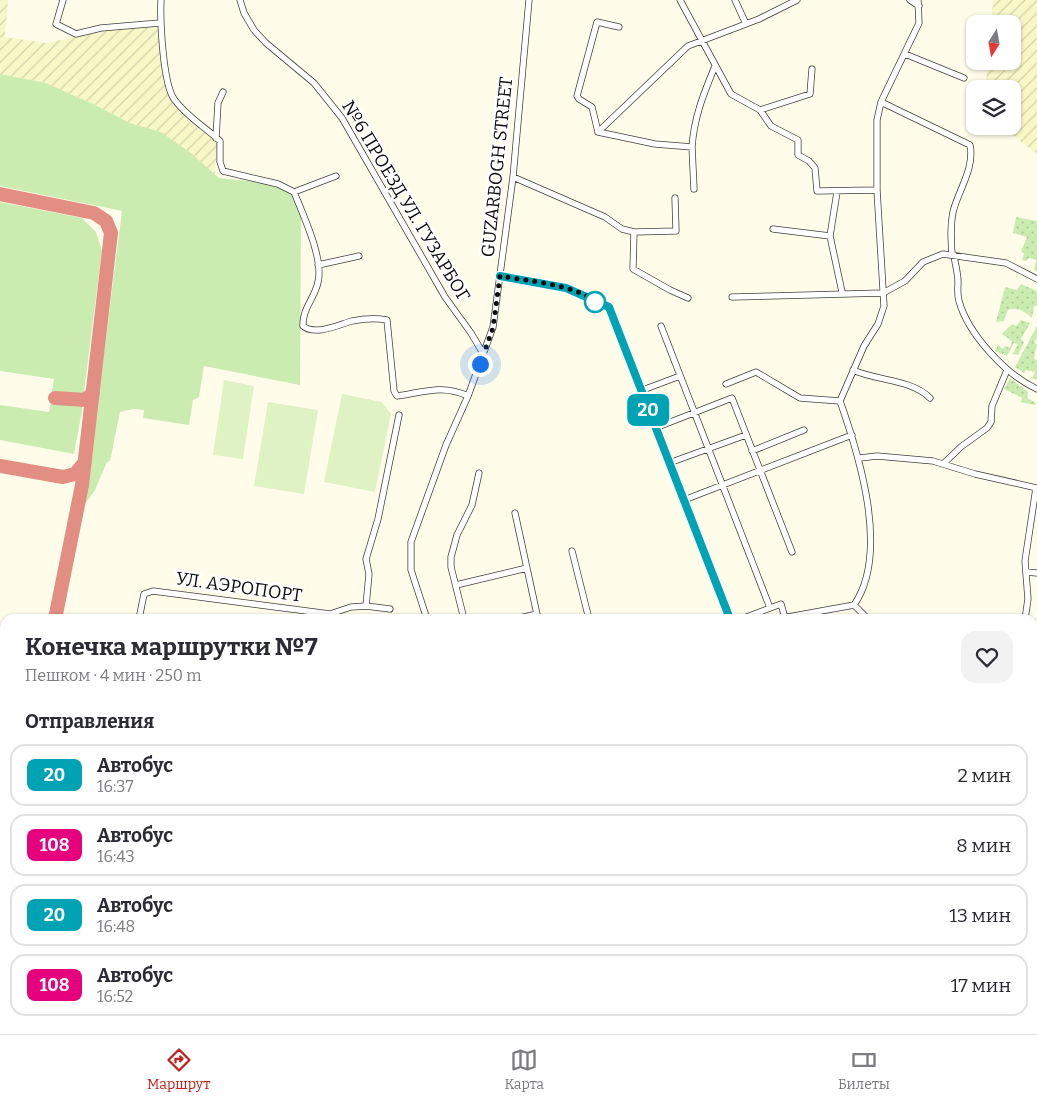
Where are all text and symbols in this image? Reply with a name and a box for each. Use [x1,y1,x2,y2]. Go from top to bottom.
north arrow [966,15,1021,70]
map controls [966,15,1021,135]
street label: GUZARBOGH STREET [477,75,517,258]
button: layers [966,80,1021,135]
street label: №6 ПРОЕЗД УЛ. ГУЗАРБОГ [337,96,475,306]
unlabelled marker [584,291,606,313]
your location [468,352,493,377]
line badge: 20 [626,394,670,426]
text: 20 [637,399,659,421]
street label: УЛ. АЭРОПОРТ [174,567,304,607]
button: heart [961,631,1013,683]
text: Конечка маршрутки №7 [25,633,318,661]
text: Пешком · 4 мин · 250 m [25,666,201,685]
text: Отправления [25,710,154,733]
text: Автобус [97,754,173,777]
text: 20 [44,764,65,786]
text: 2 мин [957,764,1011,787]
text: 16:37 [97,777,133,796]
text: Автобус [97,824,173,847]
text: 108 [39,834,70,856]
text: 8 мин [956,834,1011,857]
text: 16:43 [97,847,135,866]
text: Автобус [97,894,173,917]
text: 20 [44,904,65,926]
text: 13 мин [949,904,1011,927]
text: 16:48 [97,917,135,936]
text: Автобус [97,964,173,987]
text: 108 [39,974,70,996]
text: 17 мин [951,974,1011,997]
text: 16:52 [97,987,133,1006]
tab: Маршрут [147,1046,210,1093]
tab: Карта [505,1046,544,1093]
tab: Билеты [838,1046,890,1093]

